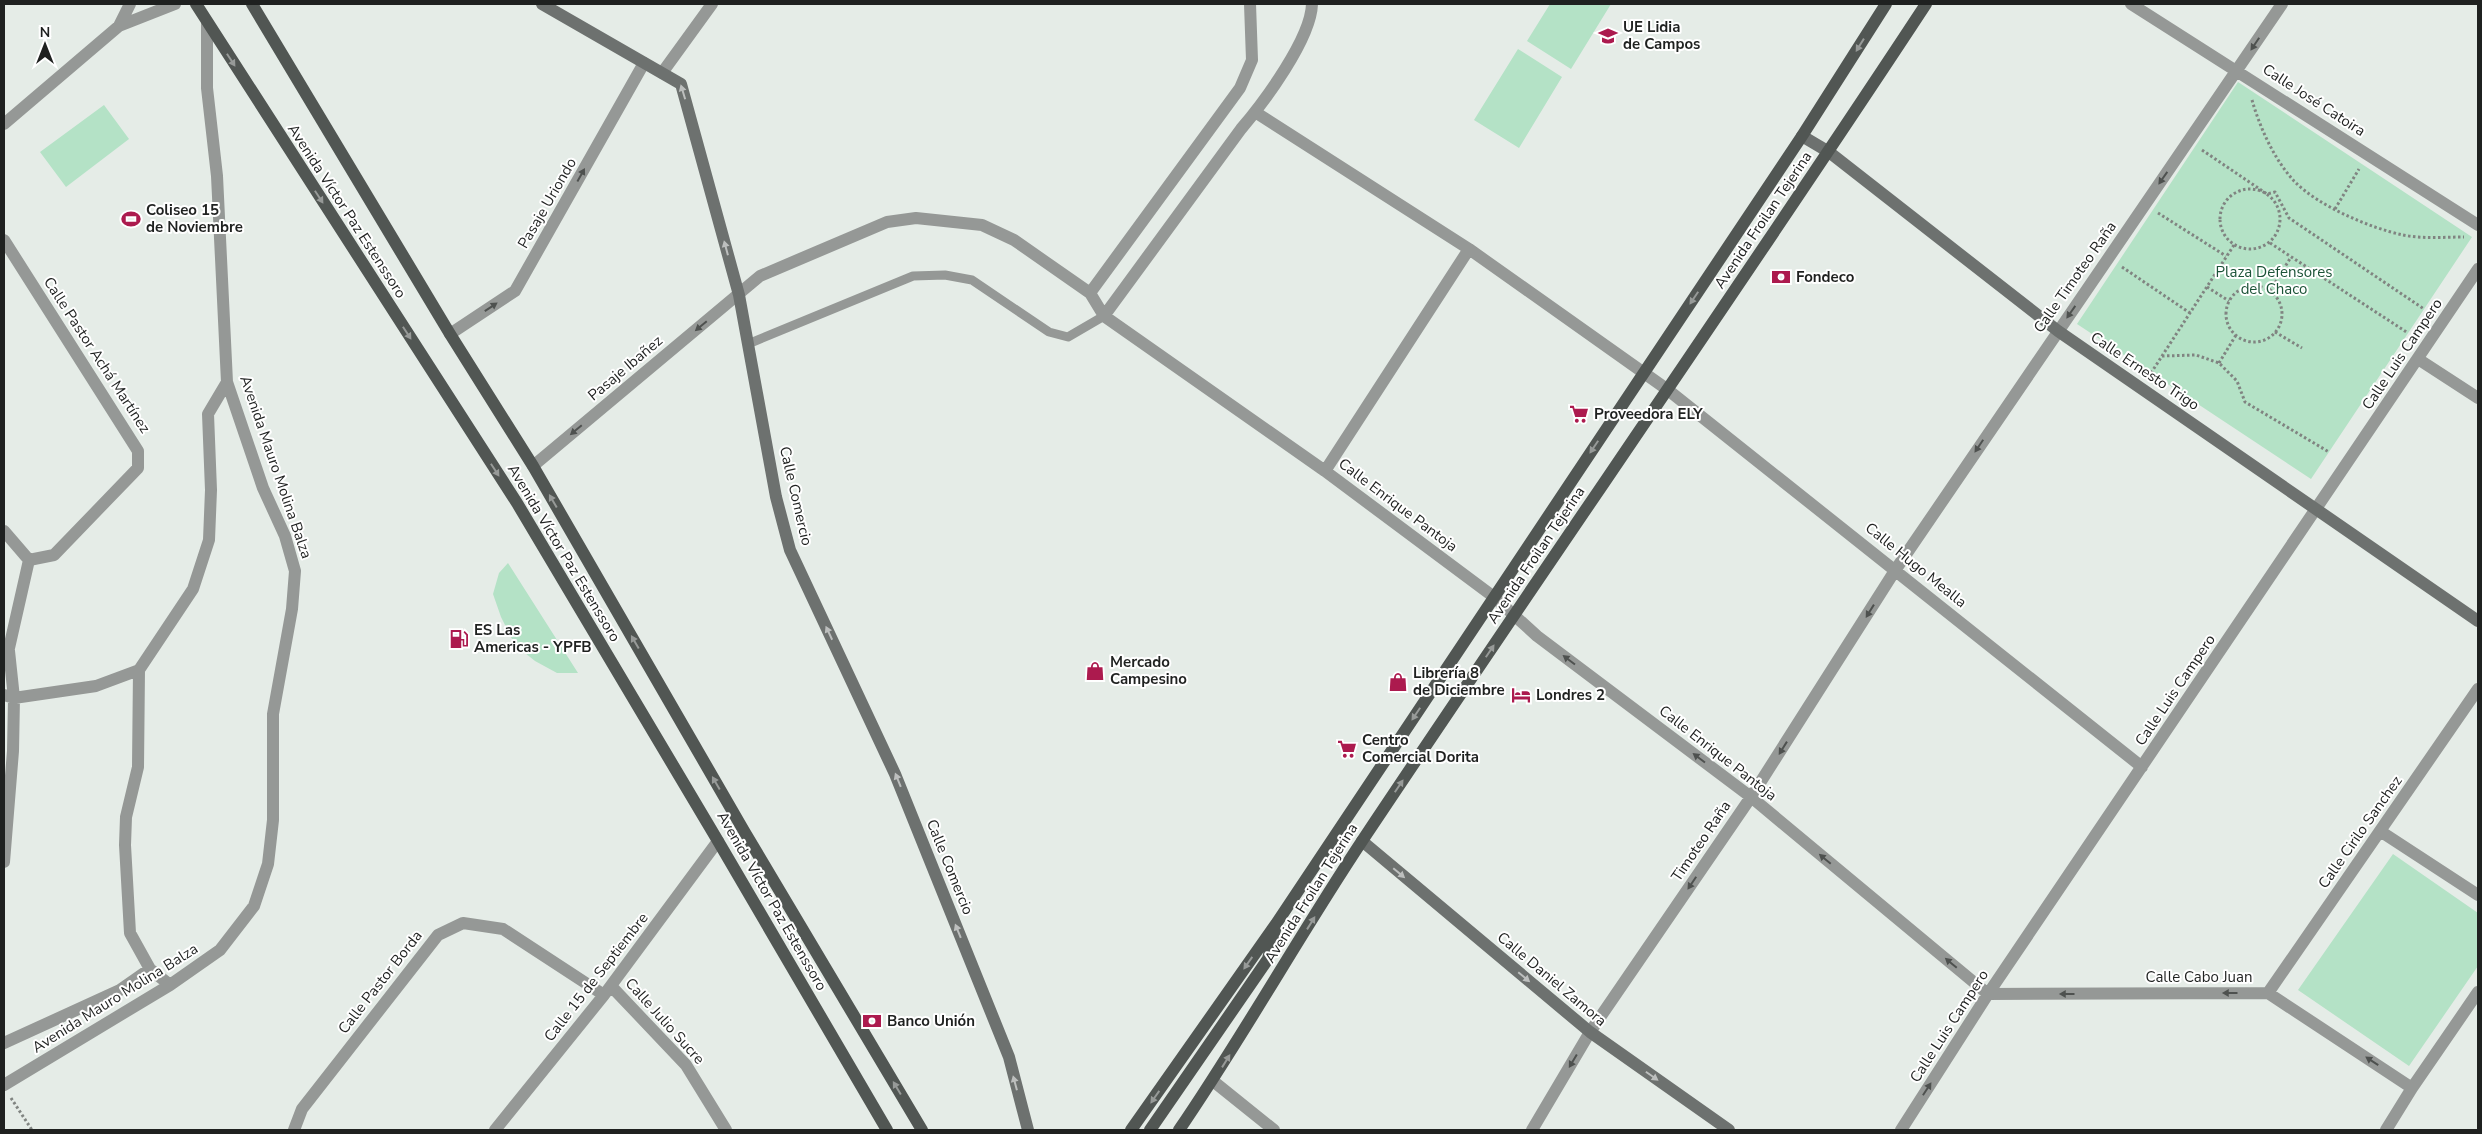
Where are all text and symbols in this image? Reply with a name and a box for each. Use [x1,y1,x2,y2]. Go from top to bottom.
place label: UE Lidia de Campos [1623,17,1700,54]
north arrow [20,20,70,70]
text: N [40,23,50,42]
school or university icon: UE Lidia de Campos [1597,25,1619,47]
one-way arrow [2250,37,2260,51]
one-way arrow [1856,38,1865,52]
one-way arrow [226,53,236,67]
street label: Calle José Catoira [2259,59,2369,141]
one-way arrow [678,84,686,99]
street label: Avenida Víctor Paz Estenssoro [283,120,411,302]
street label: Avenida Froilan Tejerina [1710,148,1816,292]
street label: Pasaje Uriondo [513,154,581,252]
one-way arrow [577,169,586,182]
one-way arrow [2158,171,2168,185]
one-way arrow [314,190,324,203]
place label: Coliseo 15 de Noviembre [146,200,243,237]
sports icon: Coliseo 15 de Noviembre [120,208,142,230]
street label: Calle Timoteo Raña [2029,217,2121,337]
one-way arrow [721,241,729,256]
park label: Plaza Defensores del Chaco [2216,262,2332,299]
bank icon: Fondeco [1770,266,1792,288]
place label: Fondeco [1796,267,1855,287]
street label: Calle Pastor Achá Martínez [39,273,155,437]
one-way arrow [1689,291,1699,304]
street label: Calle Luis Campero [2357,294,2447,414]
one-way arrow [484,302,497,312]
one-way arrow [2066,305,2076,319]
one-way arrow [695,321,708,332]
one-way arrow [402,327,412,340]
street label: Calle Ernesto Trigo [2087,327,2203,415]
street label: Pasaje Ibañez [583,331,667,405]
street label: Avenida Mauro Molina Balza [235,373,317,561]
supermarket icon: Proveedora ELY [1568,403,1590,425]
place label: Proveedora ELY [1594,404,1703,424]
one-way arrow [570,425,583,436]
one-way arrow [1974,440,1984,453]
one-way arrow [1589,441,1599,454]
street label: Calle Comercio [775,444,817,548]
street label: Calle Enrique Pantoja [1334,454,1462,556]
street label: Avenida Víctor Paz Estenssoro [503,460,625,646]
one-way arrow [490,463,500,476]
street label: Avenida Froilan Tejerina [1483,483,1589,627]
one-way arrow [549,495,558,508]
street label: Calle Hugo Mealla [1861,518,1971,612]
one-way arrow [1865,604,1874,617]
place label: ES Las Americas - YPFB [474,620,592,657]
one-way arrow [825,626,833,640]
fuel station icon: ES Las Americas - YPFB [448,628,470,650]
street label: Calle Luis Campero [2130,630,2220,750]
one-way arrow [630,636,639,649]
one-way arrow [1485,644,1495,658]
place label: Mercado Campesino [1110,652,1187,689]
one-way arrow [1563,654,1576,665]
shop icon: Mercado Campesino [1084,660,1106,682]
place label: Librería 8 de Diciembre [1413,663,1505,700]
shop icon: Librería 8 de Diciembre [1387,671,1409,693]
hotel icon: Londres 2 [1510,684,1532,706]
place label: Londres 2 [1536,685,1605,705]
street label: Calle Enrique Pantoja [1655,701,1781,805]
one-way arrow [1412,707,1421,720]
place label: Centro Comercial Dorita [1362,730,1479,767]
supermarket icon: Centro Comercial Dorita [1336,738,1358,760]
one-way arrow [1778,741,1787,754]
one-way arrow [1693,752,1706,763]
street label: Calle Cirilo Sanchez [2314,772,2407,892]
one-way arrow [893,773,901,787]
one-way arrow [711,776,720,790]
one-way arrow [1394,779,1404,793]
street label: Timoteo Raña [1667,797,1735,885]
street label: Avenida Víctor Paz Estenssoro [712,808,832,994]
street label: Calle Comercio [922,816,978,918]
street label: Avenida Froilan Tejerina [1260,819,1362,967]
one-way arrow [1819,854,1832,865]
one-way arrow [1393,867,1406,878]
one-way arrow [1688,876,1697,890]
street label: Calle 15 de Septiembre [539,908,653,1046]
one-way arrow [1307,916,1316,929]
one-way arrow [954,924,962,938]
street label: Calle Pastor Borda [333,926,427,1038]
street label: Calle Daniel Zamora [1493,927,1611,1031]
street label: Avenida Mauro Molina Balza [28,939,202,1057]
one-way arrow [1243,957,1253,970]
one-way arrow [1944,957,1957,968]
street label: Calle Luis Campero [1905,966,1993,1086]
street label: Calle Cabo Juan [2146,967,2252,987]
one-way arrow [1518,971,1530,982]
street label: Calle Julio Sucre [621,974,709,1068]
one-way arrow [2221,989,2237,997]
one-way arrow [2059,990,2075,998]
bank icon: Banco Unión [861,1010,883,1032]
place label: Banco Unión [887,1011,975,1031]
one-way arrow [1221,1054,1230,1067]
one-way arrow [1568,1055,1577,1068]
one-way arrow [2365,1056,2378,1066]
one-way arrow [1646,1071,1659,1081]
one-way arrow [1011,1076,1019,1091]
one-way arrow [892,1082,901,1095]
one-way arrow [1922,1083,1932,1096]
one-way arrow [1150,1090,1160,1103]

